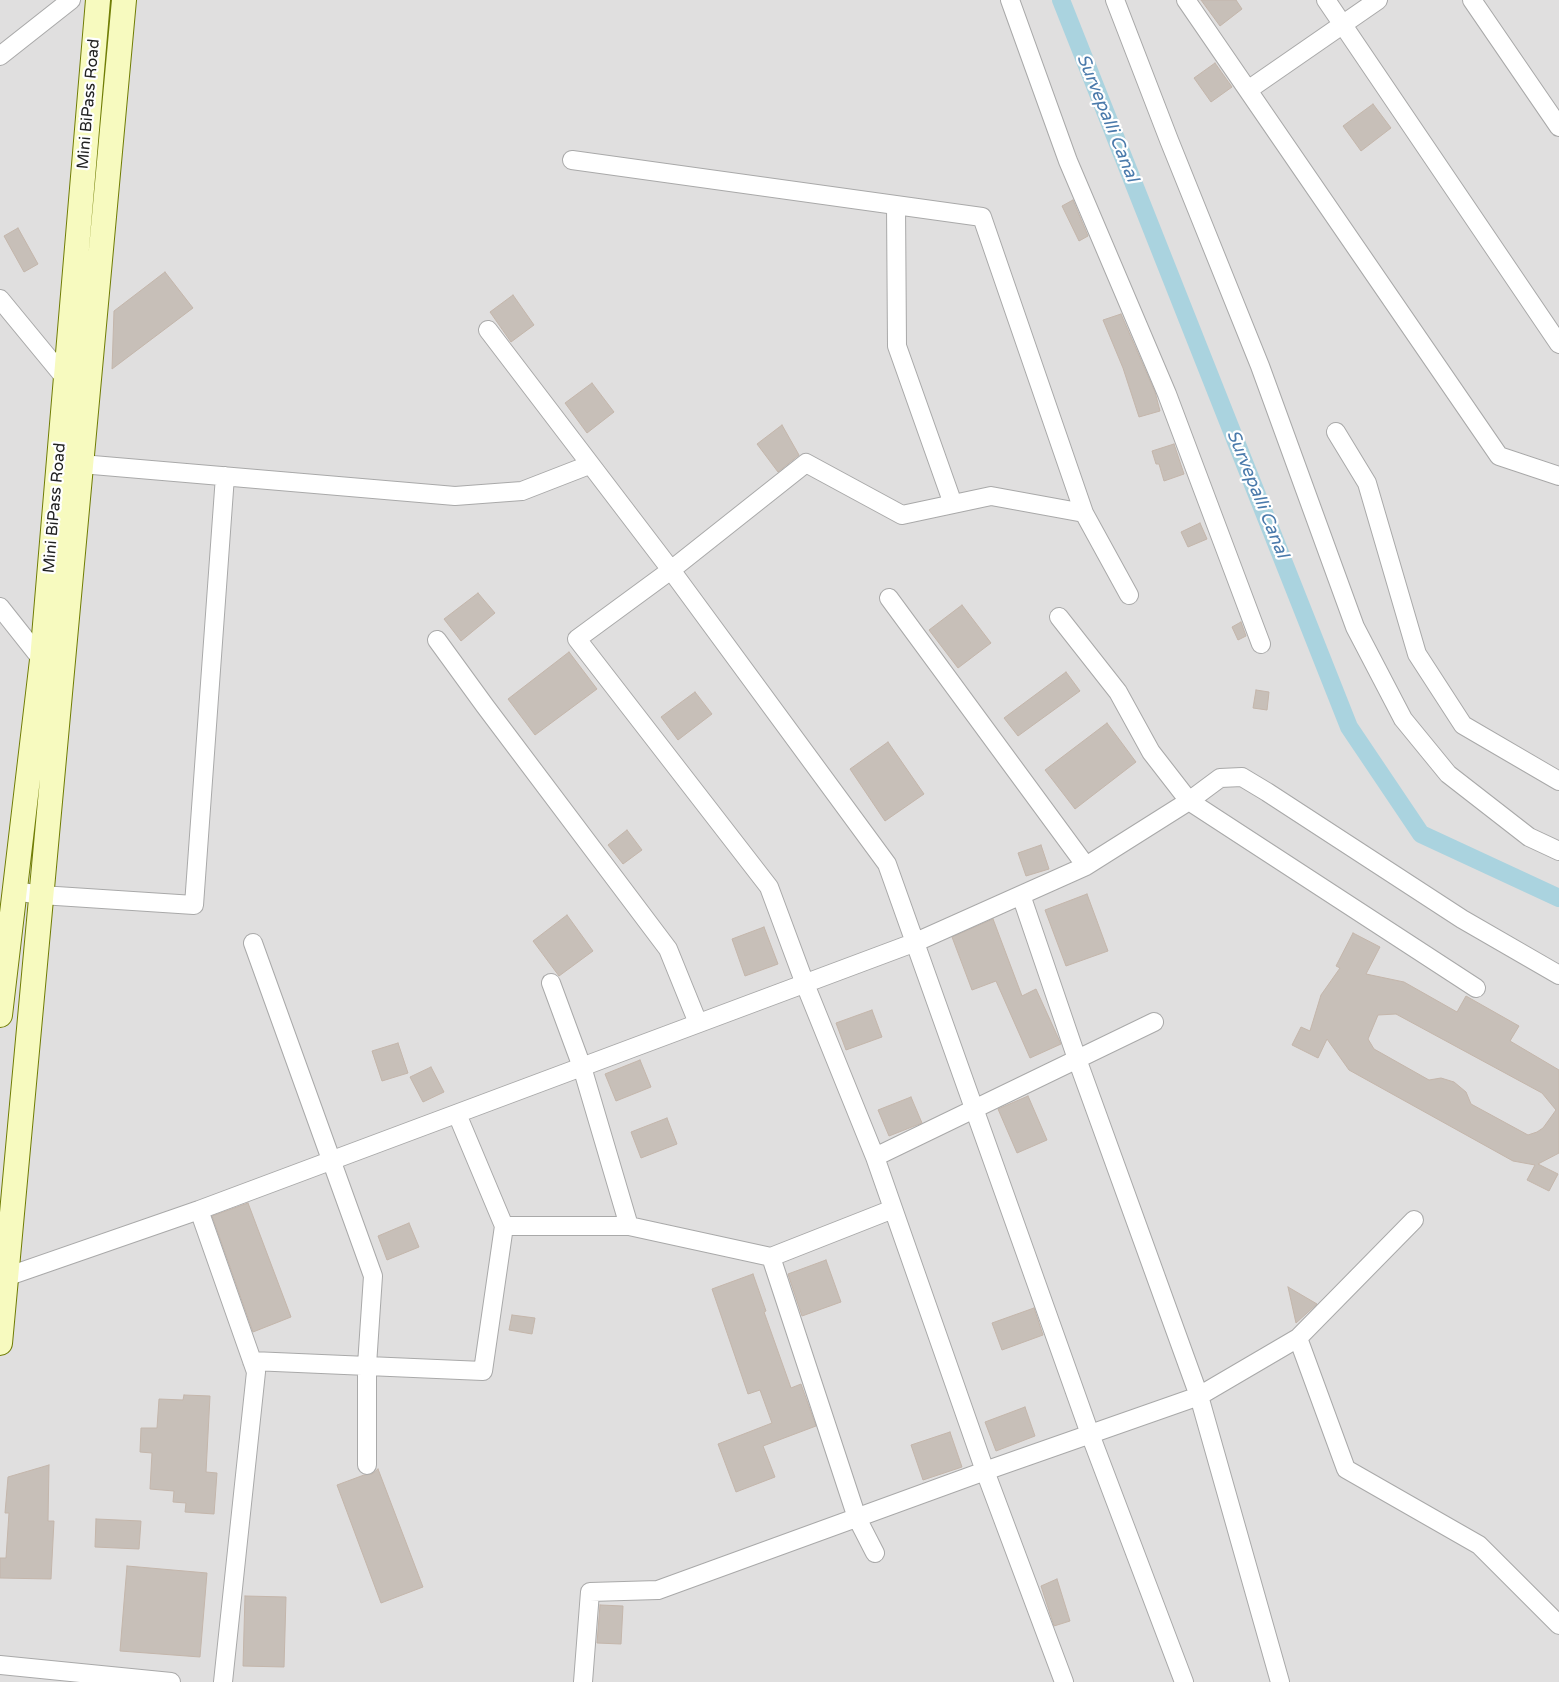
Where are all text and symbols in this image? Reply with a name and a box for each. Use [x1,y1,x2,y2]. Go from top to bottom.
street label: Mini BiPass Road [74,38,104,170]
water label: Survepalli Canal [1071,51,1143,185]
water label: Survepalli Canal [1221,427,1293,561]
street label: Mini BiPass Road [40,442,70,574]

